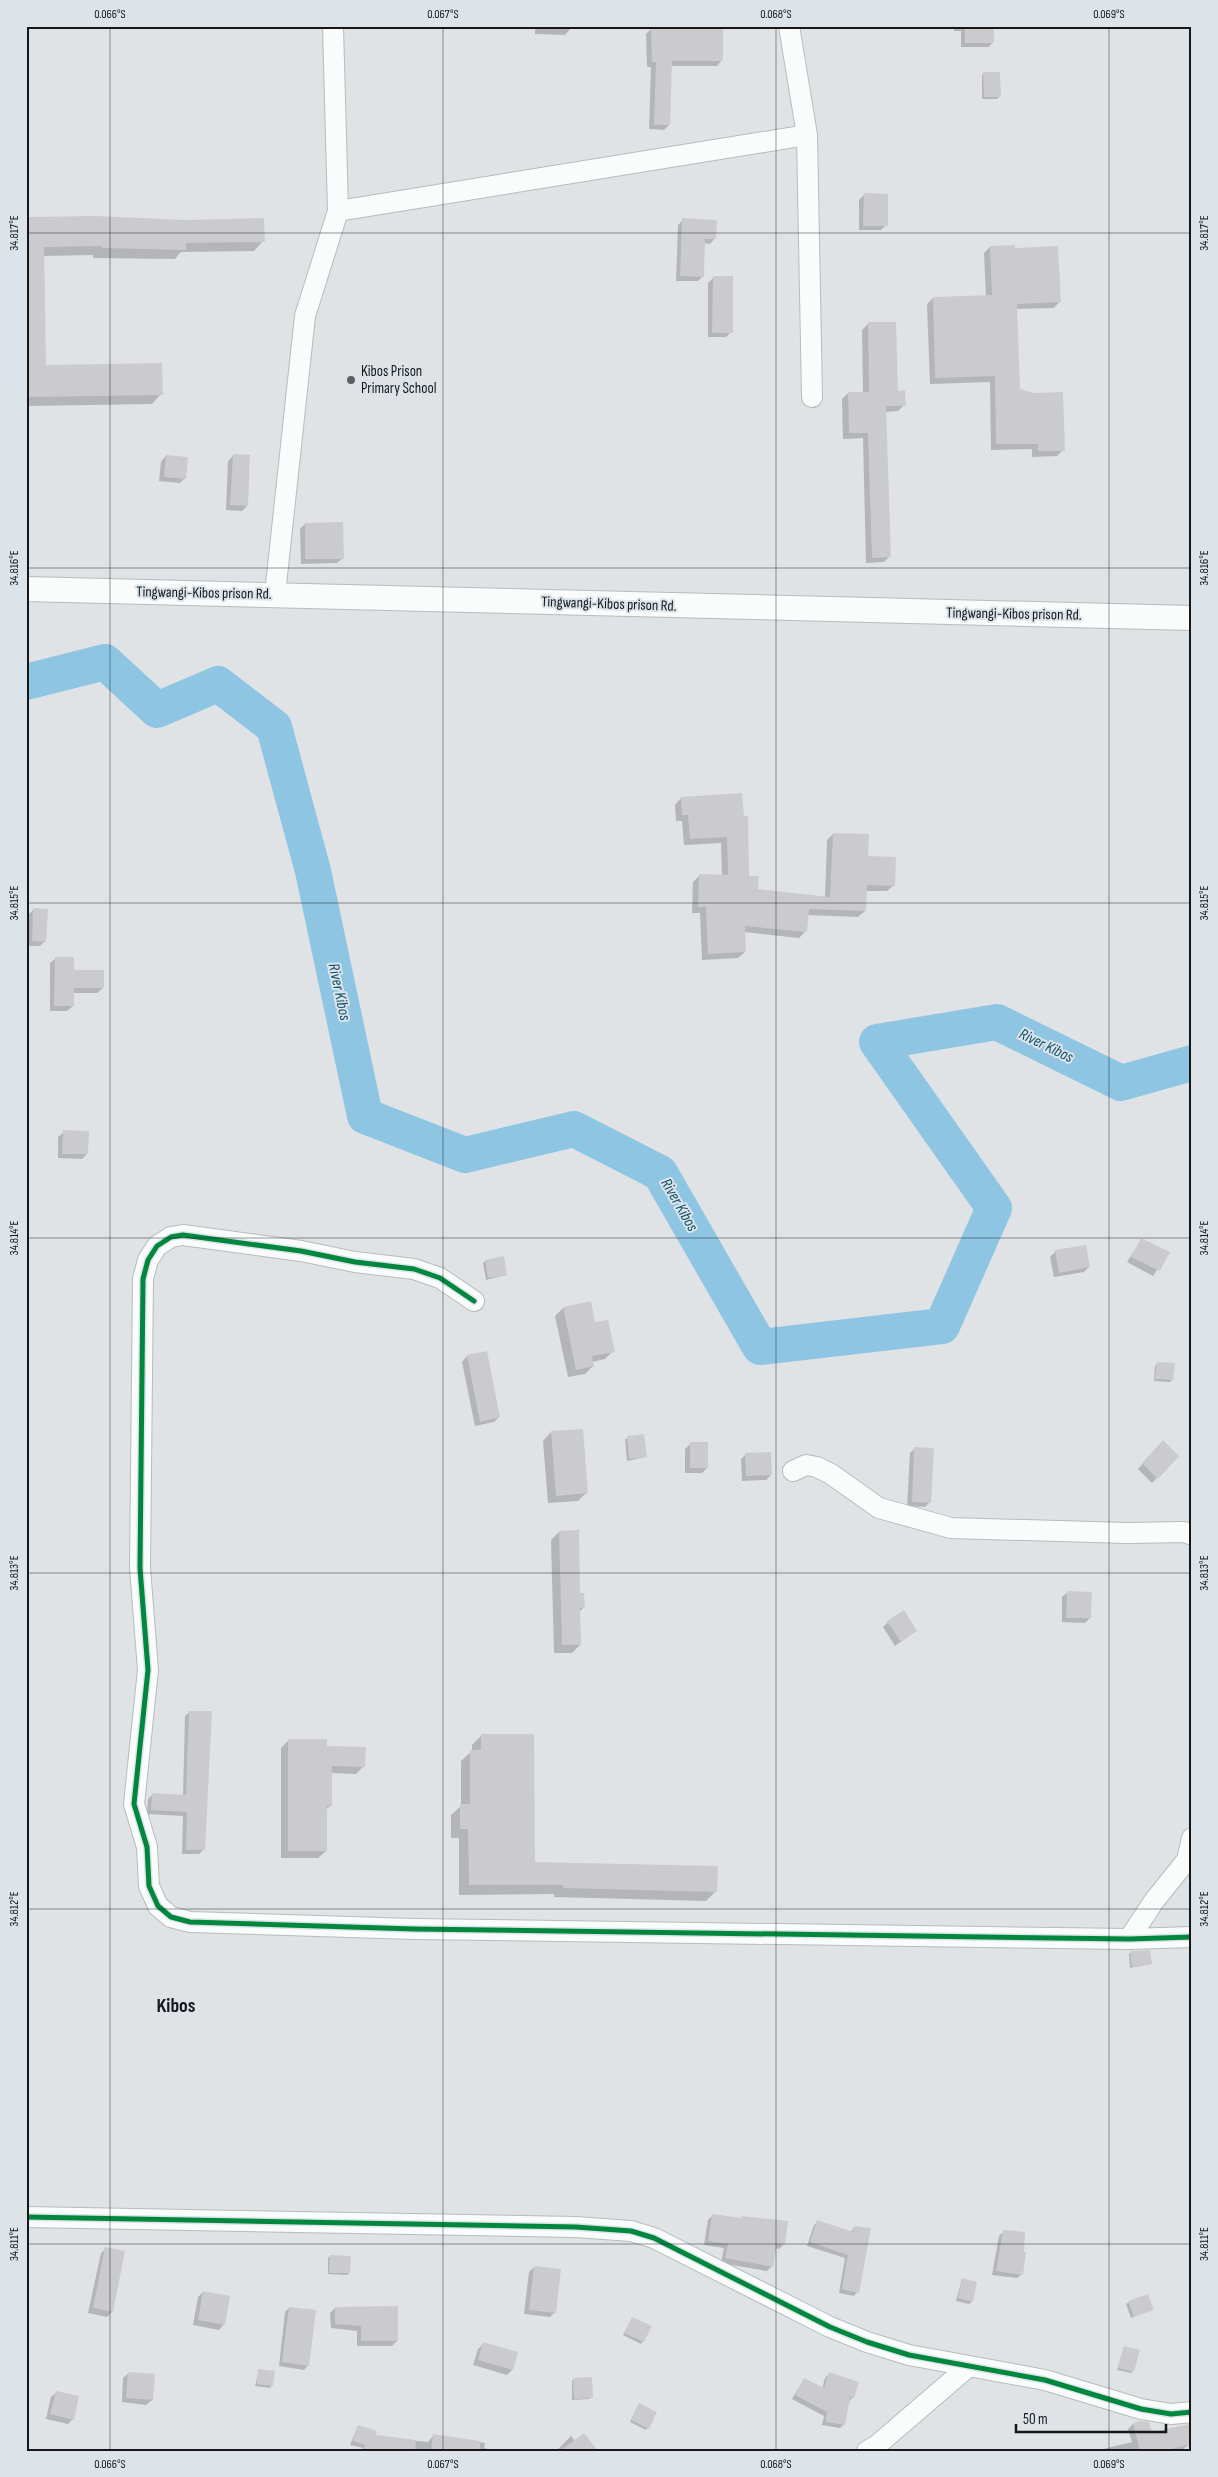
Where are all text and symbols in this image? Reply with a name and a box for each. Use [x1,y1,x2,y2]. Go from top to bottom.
text: 0.066°S [94,7,126,22]
text: 0.067°S [427,7,459,22]
text: 0.068°S [760,7,792,22]
text: 0.069°S [1093,7,1125,22]
text: 34.817°E [7,215,22,251]
text: 34.817°E [1197,215,1212,251]
place label: Kibos Prison Primary School [361,362,437,398]
marker: Kibos Prison Primary School [345,374,357,386]
text: 34.816°E [7,550,22,586]
text: 34.816°E [1197,550,1212,586]
street label: Tingwangi-Kibos prison Rd. [136,582,272,604]
street label: Tingwangi-Kibos prison Rd. [541,592,677,616]
street label: Tingwangi-Kibos prison Rd. [946,603,1082,625]
text: 34.815°E [7,885,22,921]
text: 34.815°E [1197,885,1212,921]
water label: River Kibos [324,962,354,1023]
water label: River Kibos [1016,1025,1077,1067]
water label: River Kibos [656,1175,702,1235]
text: 34.814°E [7,1221,22,1255]
text: 34.814°E [1197,1221,1212,1255]
text: 34.813°E [7,1555,22,1591]
text: 34.813°E [1197,1555,1212,1591]
text: 34.812°E [7,1891,22,1927]
text: 34.812°E [1197,1891,1212,1927]
district label: Kibos [156,1994,196,2018]
text: 34.811°E [7,2227,22,2261]
text: 34.811°E [1197,2227,1212,2261]
scale bar [1016,2402,1166,2434]
text: 50 m [1023,2410,1048,2429]
text: 0.066°S [94,2457,126,2472]
text: 0.067°S [427,2457,459,2472]
text: 0.068°S [760,2457,792,2472]
text: 0.069°S [1093,2457,1125,2472]

